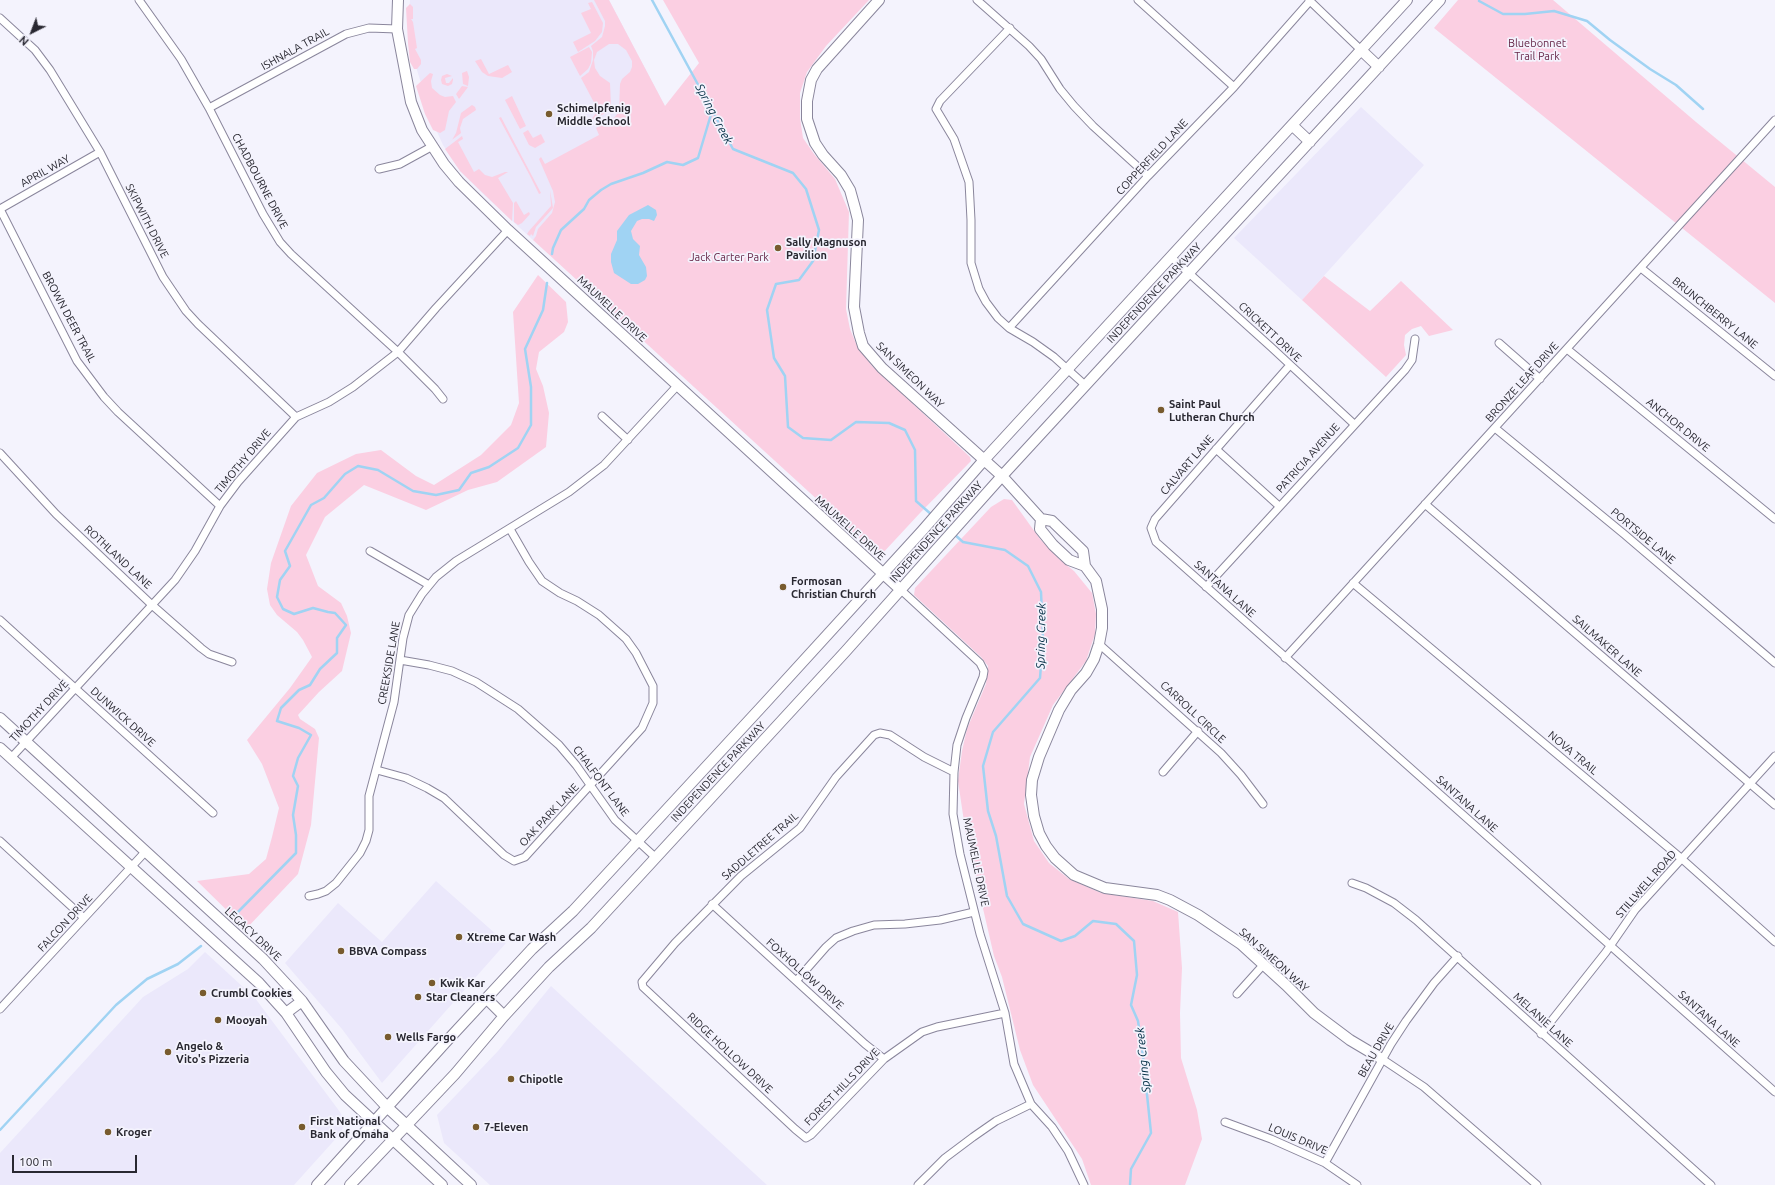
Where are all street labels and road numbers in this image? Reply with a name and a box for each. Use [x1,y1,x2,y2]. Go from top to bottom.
street label: ISHNALA TRAIL [259,25,331,73]
street label: COPPERFIELD LANE [1113,116,1191,198]
street label: CHADBOURNE DRIVE [229,131,291,231]
street label: APRIL WAY [18,152,72,190]
street label: SKIPWITH DRIVE [123,182,171,260]
street label: INDEPENDENCE PARKWAY [1104,240,1204,346]
street label: BROWN DEER TRAIL [39,269,99,365]
street label: MAUMELLE DRIVE [574,273,650,345]
street label: BRUNCHBERRY LANE [1670,274,1760,352]
street label: CRICKETT DRIVE [1236,299,1304,365]
street label: SAN SIMEON WAY [873,339,947,411]
street label: BRONZE LEAF DRIVE [1483,339,1561,425]
street label: ANCHOR DRIVE [1644,395,1712,455]
street label: PATRICIA AVENUE [1273,421,1343,495]
street label: TIMOTHY DRIVE [212,426,274,496]
street label: CALVART LANE [1157,432,1217,498]
street label: INDEPENDENCE PARKWAY [887,478,985,586]
street label: MAUMELLE DRIVE [812,493,888,563]
street label: PORTSIDE LANE [1608,505,1678,567]
street label: ROTHLAND LANE [82,522,154,592]
street label: SANTANA LANE [1192,558,1258,620]
street label: SAILMAKER LANE [1570,612,1644,680]
street label: CREEKSIDE LANE [375,620,403,706]
street label: TIMOTHY DRIVE [7,677,71,745]
street label: CARROLL CIRCLE [1157,678,1229,746]
street label: DUNWICK DRIVE [88,684,158,750]
street label: INDEPENDENCE PARKWAY [668,719,768,825]
street label: NOVA TRAIL [1545,728,1601,778]
street label: CHALFONT LANE [570,743,632,819]
street label: SANTANA LANE [1434,773,1500,835]
street label: OAK PARK LANE [516,781,582,849]
street label: SADDLETREE TRAIL [719,809,801,883]
street label: MAUMELLE DRIVE [960,816,992,908]
street label: STILLWELL ROAD [1613,847,1679,921]
street label: FALCON DRIVE [35,891,95,955]
street label: LEGACY DRIVE [222,904,284,964]
street label: SAN SIMEON WAY [1236,925,1312,995]
street label: FOXHOLLOW DRIVE [764,936,846,1012]
street label: SANTANA LANE [1676,988,1742,1050]
street label: MELANIE LANE [1511,990,1575,1050]
street label: RIDGE HOLLOW DRIVE [684,1010,776,1096]
street label: BEAU DRIVE [1355,1020,1397,1080]
street label: FOREST HILLS DRIVE [802,1046,882,1128]
street label: LOUIS DRIVE [1266,1121,1330,1157]

